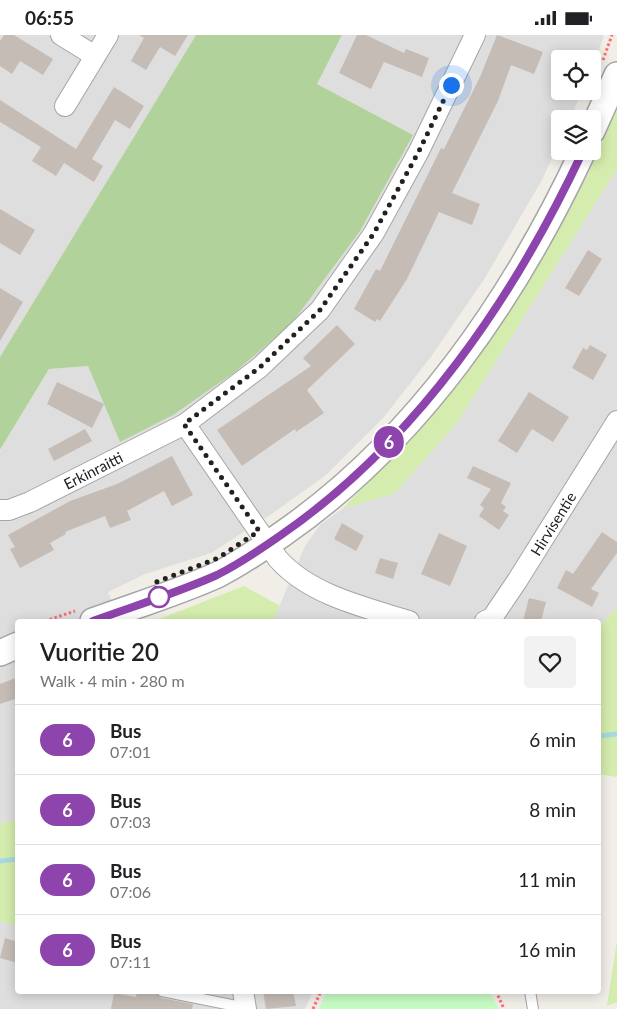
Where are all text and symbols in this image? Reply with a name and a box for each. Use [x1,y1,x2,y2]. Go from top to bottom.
text: 06:55 [25,6,74,29]
map controls [551,50,601,160]
button: locate [551,50,601,100]
your location [439,73,464,98]
button: layers [551,110,601,160]
line badge: 6 [373,426,405,458]
text: 6 [384,431,394,453]
street label: Erkinraitti [60,448,126,493]
street label: Hirvisentie [526,488,580,559]
unlabelled marker [148,586,170,608]
button: heart [524,636,576,688]
text: Vuoritie 20 [40,637,159,666]
text: Walk · 4 min · 280 m [40,671,185,690]
text: Bus [110,719,141,742]
text: 6 min [529,728,576,751]
text: 6 [62,729,73,751]
text: 07:01 [110,742,151,761]
text: Bus [110,789,141,812]
text: 8 min [529,798,576,821]
text: 6 [62,799,73,821]
text: 07:03 [110,812,151,831]
text: Bus [110,859,141,882]
text: 11 min [518,868,576,891]
text: 6 [62,869,73,891]
text: 07:06 [110,882,151,901]
text: Bus [110,929,141,952]
text: 16 min [518,938,576,961]
text: 6 [62,939,73,961]
text: 07:11 [110,952,151,971]

